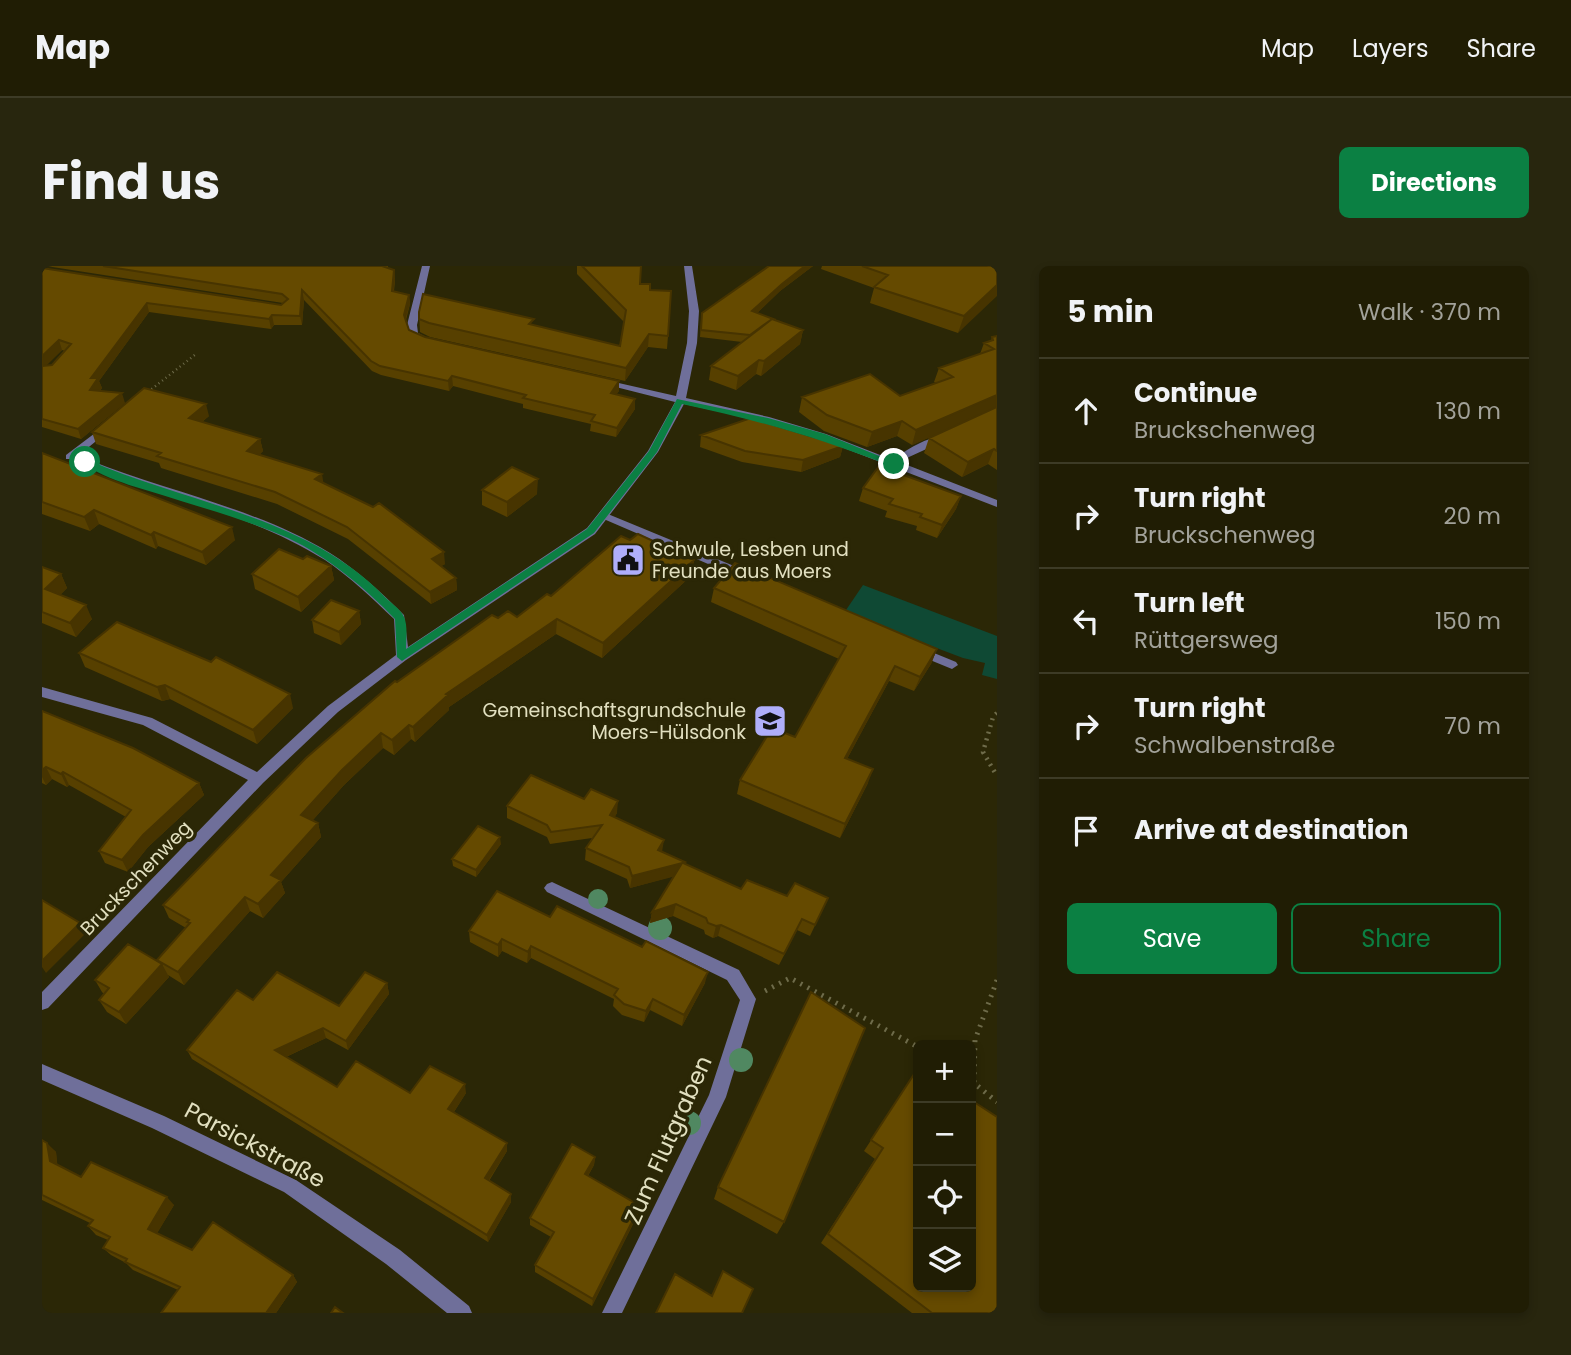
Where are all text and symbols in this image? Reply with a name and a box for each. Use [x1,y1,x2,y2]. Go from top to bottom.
text: Map [35,24,110,71]
text: Map [1261,32,1314,65]
text: Layers [1352,32,1428,65]
text: Share [1466,32,1536,65]
button: Directions [1339,147,1529,218]
text: Find us [42,148,220,216]
text: 5 min [1067,290,1154,333]
text: Walk · 370 m [1358,296,1501,328]
text: Continue [1134,375,1257,411]
icon: ahead [1067,392,1105,430]
text: 130 m [1436,395,1501,427]
text: Bruckschenweg [1134,414,1316,446]
route start [69,446,100,477]
route end [878,448,909,479]
text: Turn right [1134,480,1266,516]
icon: right [1067,497,1105,535]
text: 20 m [1443,500,1501,532]
text: Bruckschenweg [1134,519,1316,551]
place label: Schwule, Lesben und Freunde aus Moers [652,536,849,585]
public building icon: Schwule, Lesben und Freunde aus Moers [609,541,647,579]
text: Turn left [1134,585,1245,621]
icon: left [1067,602,1105,640]
text: 150 m [1435,605,1501,637]
text: Rüttgersweg [1134,624,1279,656]
text: Turn right [1134,690,1266,726]
place label: Gemeinschaftsgrundschule Moers-Hülsdonk [482,697,746,746]
school or university icon: Gemeinschaftsgrundschule Moers-Hülsdonk [751,702,789,740]
icon: right [1067,707,1105,745]
text: 70 m [1444,710,1501,742]
text: Schwalbenstraße [1134,729,1335,761]
icon: arrive [1067,812,1105,850]
text: Arrive at destination [1134,812,1409,848]
street label: Bruckschenweg [74,815,198,941]
button: Save [1067,903,1277,974]
button: Share [1291,903,1501,974]
map controls [913,1040,976,1292]
button: + [913,1040,976,1103]
street label: Zum Flutgraben [616,1051,720,1229]
street label: Parsickstraße [179,1094,331,1196]
button: − [913,1103,976,1166]
button: locate [913,1166,976,1229]
button: layers [913,1229,976,1292]

